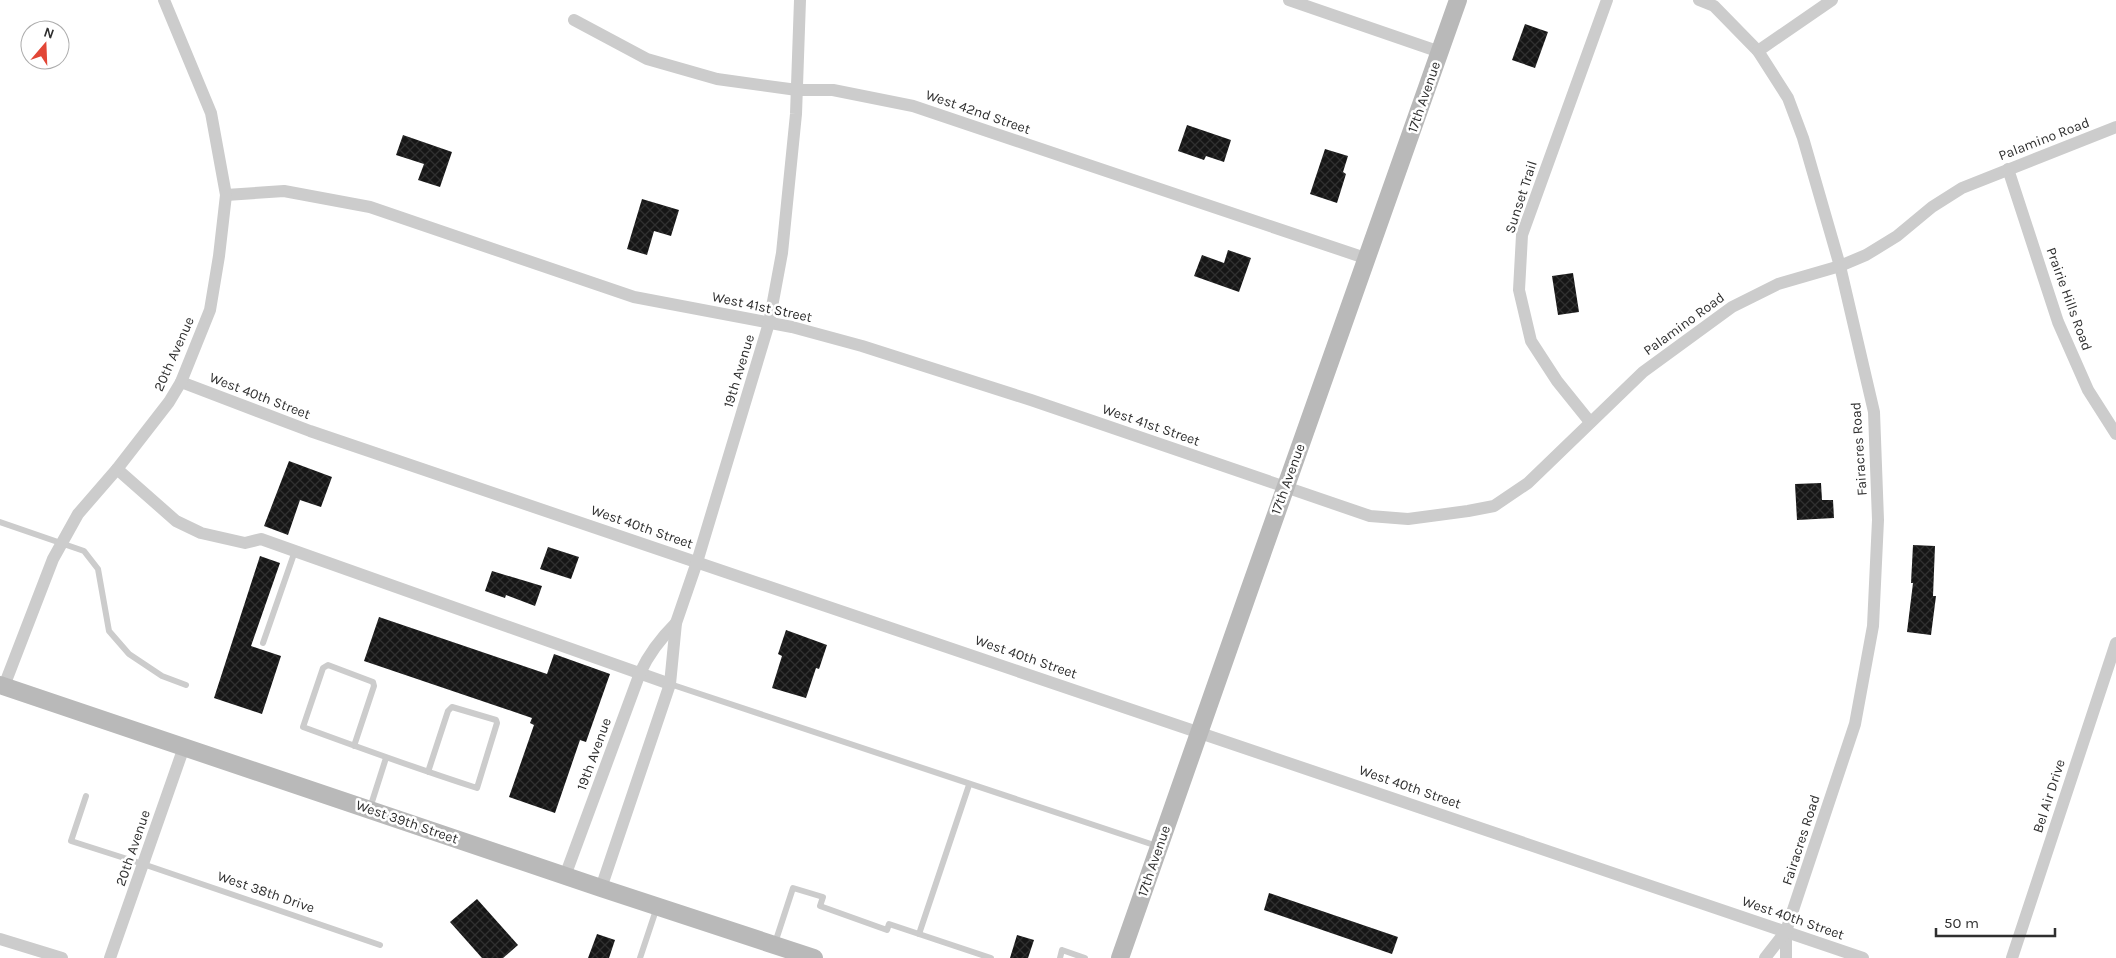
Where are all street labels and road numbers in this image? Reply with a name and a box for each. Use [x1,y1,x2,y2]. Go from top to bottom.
street label: 17th Avenue [1404,59,1444,135]
street label: West 42nd Street [923,86,1033,138]
street label: Palamino Road [1996,114,2092,164]
street label: Sunset Trail [1501,159,1541,235]
street label: Prairie Hills Road [2042,245,2096,353]
street label: West 41st Street [710,288,814,326]
street label: Palamino Road [1640,289,1728,359]
street label: 20th Avenue [150,314,198,394]
street label: 19th Avenue [720,332,758,410]
street label: West 40th Street [207,369,313,423]
street label: West 41st Street [1100,400,1202,450]
street label: Fairacres Road [1847,402,1871,496]
street label: 17th Avenue [1267,441,1309,517]
street label: West 40th Street [589,502,695,552]
street label: West 40th Street [973,632,1079,682]
street label: 19th Avenue [573,715,615,793]
street label: Bel Air Drive [2029,757,2069,835]
street label: West 40th Street [1357,762,1463,812]
street label: Fairacres Road [1778,793,1824,887]
street label: West 39th Street [354,797,460,847]
street label: 20th Avenue [112,808,154,888]
street label: 17th Avenue [1134,823,1174,899]
street label: West 38th Drive [215,867,317,917]
street label: West 40th Street [1740,893,1846,943]

